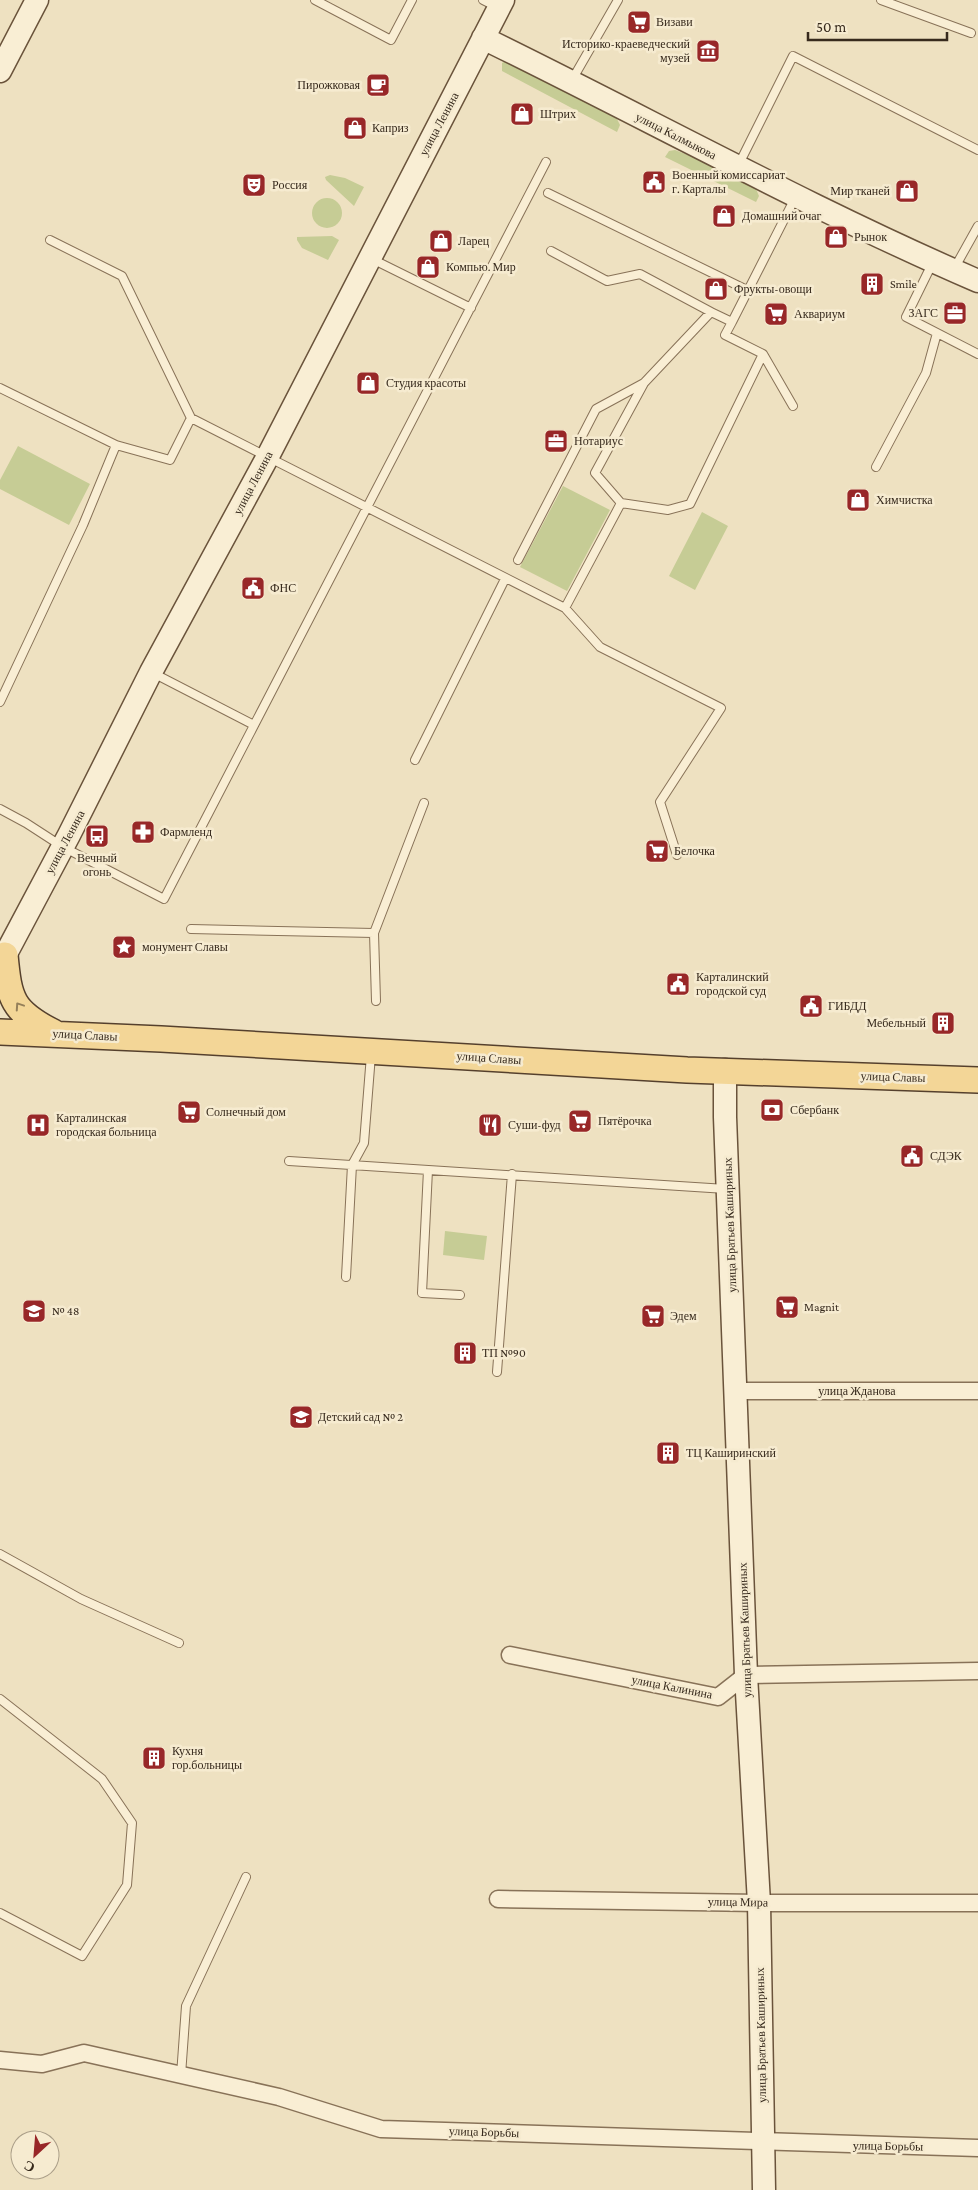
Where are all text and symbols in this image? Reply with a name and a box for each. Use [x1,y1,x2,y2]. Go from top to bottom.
supermarket icon: Визави [626,9,652,35]
scale bar [808,10,947,42]
place label: Визави [656,15,693,29]
text: 50 m [816,19,846,35]
place label: Историко-краеведческий музей [562,37,691,65]
museum icon: Историко-краеведческий музей [695,38,721,64]
cafe icon: Пирожковая [365,72,391,98]
place label: Пирожковая [297,78,360,92]
street label: улица Ленина [416,89,462,158]
shop icon: Штрих [509,101,535,127]
place label: Штрих [540,107,576,121]
street label: улица Калмыкова [633,110,719,163]
shop icon: Каприз [342,115,368,141]
place label: Каприз [372,121,409,135]
place label: Военный комиссариат г. Карталы [672,168,786,196]
public building icon: Военный комиссариат г. Карталы [641,169,667,195]
theatre icon: Россия [241,172,267,198]
place label: Россия [272,178,308,192]
shop icon: Мир тканей [894,178,920,204]
place label: Мир тканей [830,184,891,198]
shop icon: Домашний очаг [711,203,737,229]
place label: Домашний очаг [742,209,822,223]
shop icon: Рынок [823,224,849,250]
shop icon: Ларец [428,228,454,254]
place label: Рынок [854,230,887,244]
place label: Ларец [458,234,490,248]
shop icon: Компью. Мир [415,254,441,280]
place label: Компью. Мир [446,260,516,274]
building icon: Smile [859,271,885,297]
shop icon: Фрукты-овощи [703,276,729,302]
place label: Smile [890,277,917,291]
place label: Фрукты-овощи [734,282,812,296]
office icon: ЗАГС [942,300,968,326]
supermarket icon: Аквариум [763,301,789,327]
place label: ЗАГС [909,306,938,320]
place label: Аквариум [794,307,846,321]
shop icon: Студия красоты [355,370,381,396]
place label: Студия красоты [386,376,466,390]
office icon: Нотариус [543,428,569,454]
place label: Нотариус [574,434,623,448]
street label: улица Ленина [230,448,276,517]
shop icon: Химчистка [845,487,871,513]
place label: Химчистка [876,493,933,507]
public building icon: ФНС [240,575,266,601]
place label: ФНС [270,581,296,595]
street label: улица Ленина [42,807,88,876]
pharmacy icon: Фармленд [130,819,156,845]
bus stop icon: Вечный огонь [84,823,110,849]
place label: Фармленд [160,825,212,839]
supermarket icon: Белочка [644,838,670,864]
place label: Белочка [674,844,716,858]
place label: Вечный огонь [77,851,118,879]
place icon: монумент Славы [111,934,137,960]
place label: монумент Славы [142,940,228,954]
place label: Карталинский городской суд [696,970,769,998]
public building icon: Карталинский городской суд [665,971,691,997]
public building icon: ГИБДД [798,993,824,1019]
place label: ГИБДД [828,999,866,1013]
one-way arrow [16,1003,25,1012]
building icon: Мебельный [930,1010,956,1036]
place label: Мебельный [867,1016,927,1030]
street label: улица Славы [52,1026,118,1044]
street label: улица Славы [456,1049,522,1067]
street label: улица Славы [860,1069,926,1085]
bank icon: Сбербанк [759,1097,785,1123]
supermarket icon: Солнечный дом [176,1099,202,1125]
place label: Сбербанк [790,1103,839,1117]
place label: Солнечный дом [206,1105,286,1119]
supermarket icon: Пятёрочка [567,1108,593,1134]
place label: Карталинская городская больница [56,1111,157,1139]
hospital icon: Карталинская городская больница [25,1112,51,1138]
restaurant icon: Суши-фуд [477,1112,503,1138]
place label: Пятёрочка [598,1114,652,1128]
place label: Суши-фуд [508,1118,561,1132]
public building icon: СДЭК [899,1143,925,1169]
place label: СДЭК [930,1149,963,1163]
street label: улица Братьев Кашириных [721,1157,739,1293]
supermarket icon: Magnit [774,1294,800,1320]
school or university icon: № 48 [21,1298,47,1324]
place label: Magnit [804,1300,840,1314]
supermarket icon: Эдем [640,1303,666,1329]
place label: № 48 [52,1304,79,1318]
place label: Эдем [670,1309,697,1323]
building icon: ТП №90 [452,1340,478,1366]
place label: ТП №90 [482,1346,526,1360]
street label: улица Жданова [818,1384,896,1398]
school or university icon: Детский сад № 2 [288,1404,314,1430]
place label: Детский сад № 2 [318,1410,403,1424]
building icon: ТЦ Каширинский [655,1440,681,1466]
place label: ТЦ Каширинский [686,1446,777,1460]
street label: улица Братьев Кашириных [736,1562,754,1698]
street label: улица Калинина [630,1672,714,1702]
place label: Кухня гор.больницы [172,1744,242,1772]
building icon: Кухня гор.больницы [141,1745,167,1771]
street label: улица Мира [708,1894,769,1910]
street label: улица Братьев Кашириных [753,1967,769,2103]
street label: улица Борьбы [449,2124,519,2140]
north arrow [10,2130,60,2180]
street label: улица Борьбы [853,2138,923,2154]
text: С [21,2157,37,2176]

